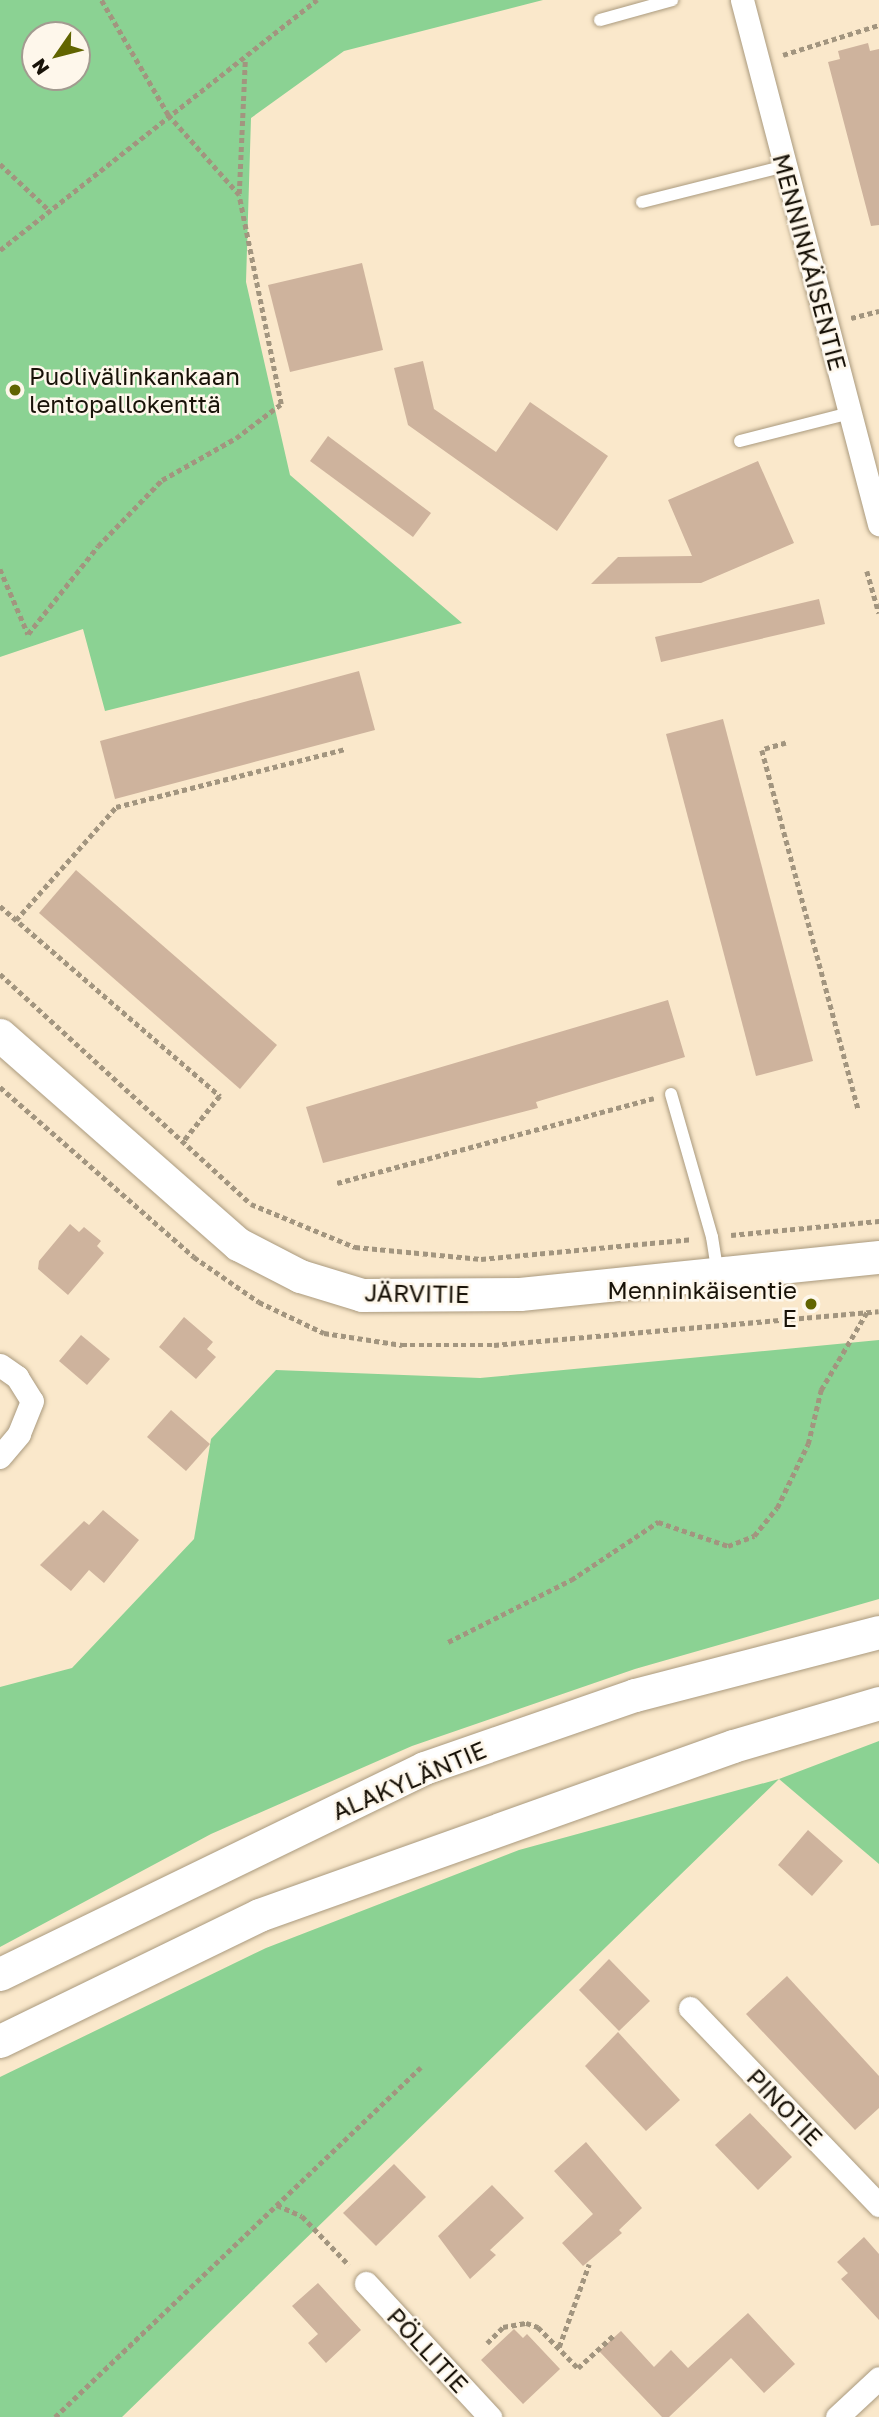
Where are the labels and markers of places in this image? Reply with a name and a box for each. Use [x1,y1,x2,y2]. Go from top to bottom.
place label: Puolivälinkankaan lentopallokenttä [29,362,240,418]
marker: Puolivälinkankaan lentopallokenttä [7,382,23,398]
place label: Menninkäisentie E [607,1276,797,1332]
marker: Menninkäisentie E [803,1296,819,1312]

